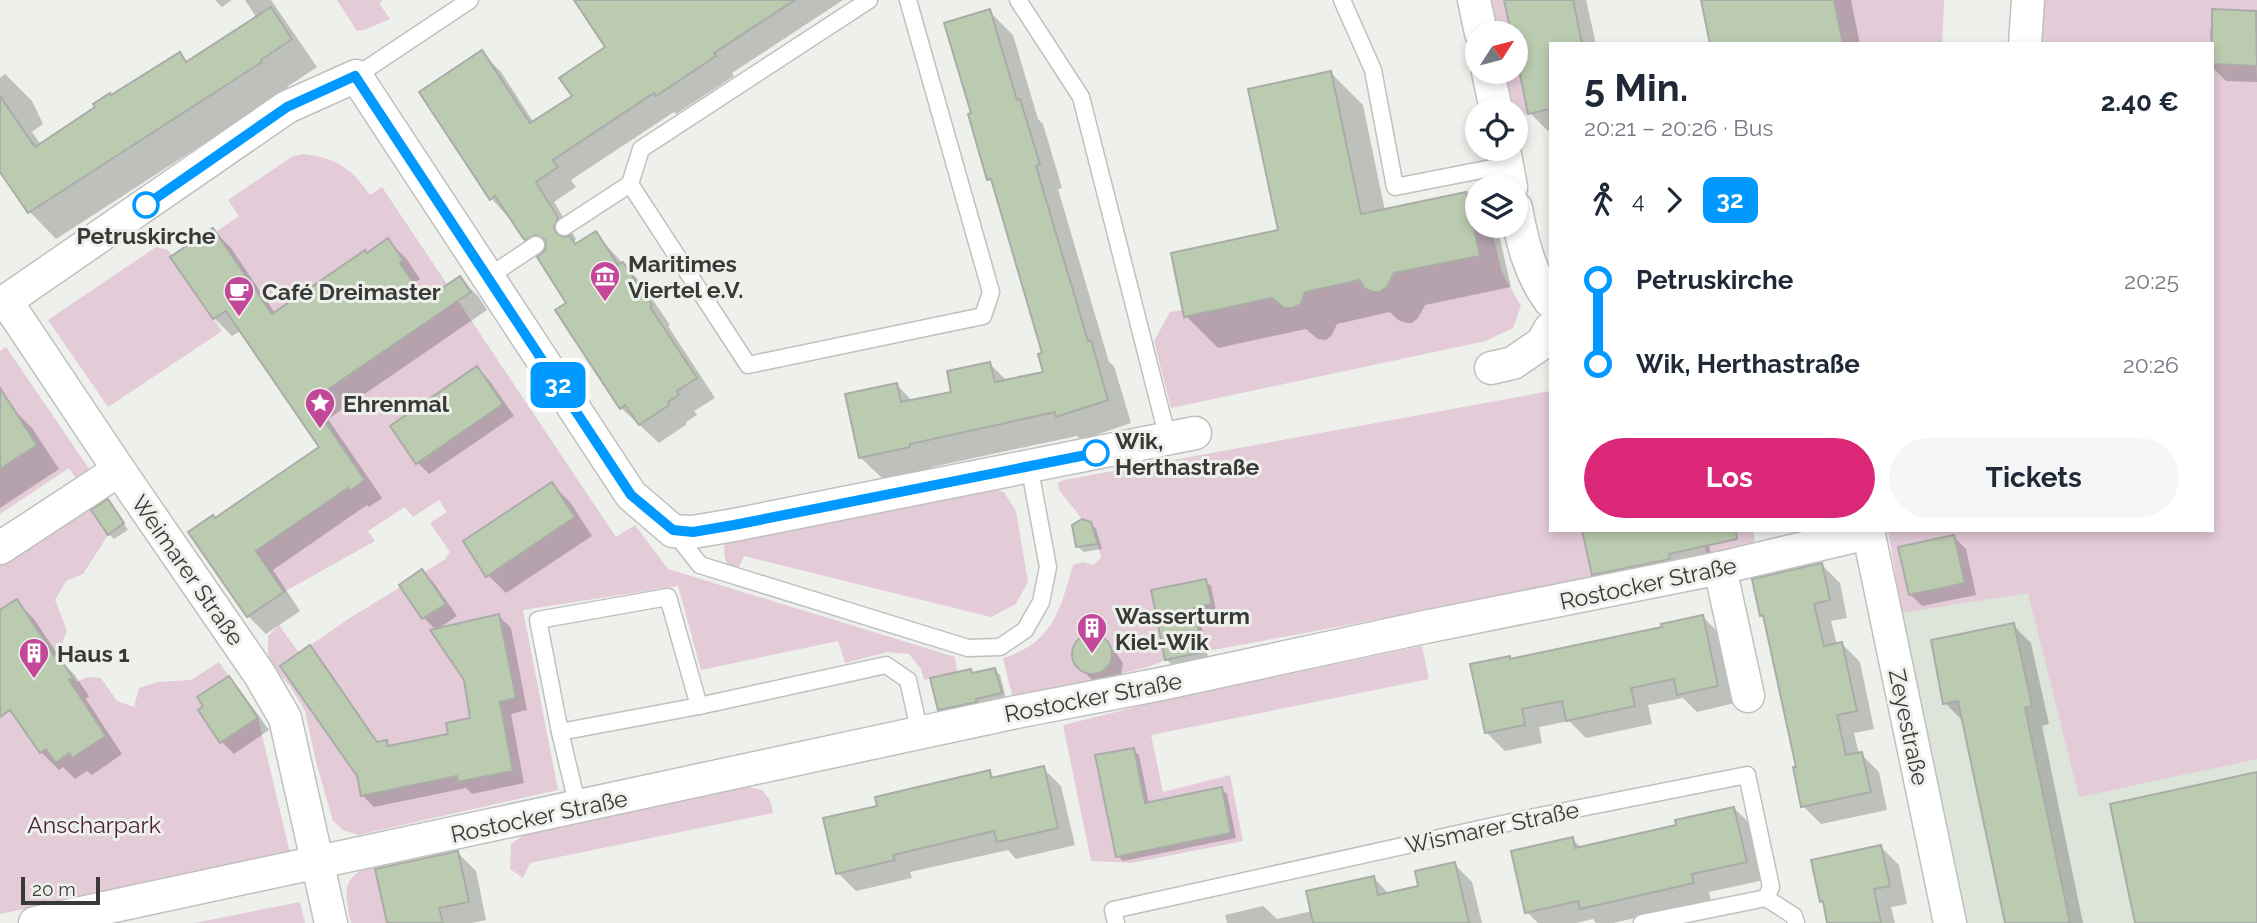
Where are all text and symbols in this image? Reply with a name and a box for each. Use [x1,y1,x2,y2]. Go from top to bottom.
north arrow [1465,21,1528,84]
map controls [1465,21,1528,238]
text: 5 Min. [1584,65,1688,110]
text: 2.40 € [2101,87,2179,117]
button: locate [1465,98,1528,161]
text: 20:21 – 20:26 · Bus [1584,114,1773,141]
button: layers [1465,175,1528,238]
icon: walk [1584,181,1622,219]
icon: forward [1655,181,1693,219]
text: 32 [1717,185,1744,214]
text: 4 [1632,186,1645,213]
marker: Petruskirche [133,192,159,218]
place label: Petruskirche [76,222,216,249]
place label: Maritimes Viertel e.V. [628,250,743,303]
museum icon: Maritimes Viertel e.V. [588,259,622,303]
text: Petruskirche [1636,265,1793,295]
text: 20:25 [2124,267,2179,294]
cafe icon: Café Dreimaster [222,274,256,318]
place label: Café Dreimaster [262,278,441,305]
text: Wik, Herthastraße [1636,349,1860,379]
text: 20:26 [2123,351,2179,378]
line badge: 32 [526,362,590,408]
text: 32 [545,370,571,399]
place icon: Ehrenmal [303,386,337,430]
place label: Ehrenmal [343,390,450,417]
place label: Wik, Herthastraße [1115,427,1260,480]
button: Los [1584,438,1875,518]
button: Tickets [1889,438,2179,518]
marker: Wik, Herthastraße [1083,440,1109,466]
street label: Weimarer Straße [126,490,250,650]
street label: Rostocker Straße [1557,551,1739,615]
place label: Wasserturm Kiel-Wik [1115,602,1250,655]
building icon: Wasserturm Kiel-Wik [1075,611,1109,655]
building icon: Haus 1 [17,636,51,680]
place label: Haus 1 [57,640,130,667]
street label: Zeyestraße [1883,666,1935,788]
street label: Rostocker Straße [1002,667,1184,727]
street label: Rostocker Straße [448,784,630,848]
street label: Wismarer Straße [1403,795,1581,859]
park label: Anscharpark [27,811,161,838]
scale bar [21,874,100,906]
text: 20 m [32,878,76,900]

